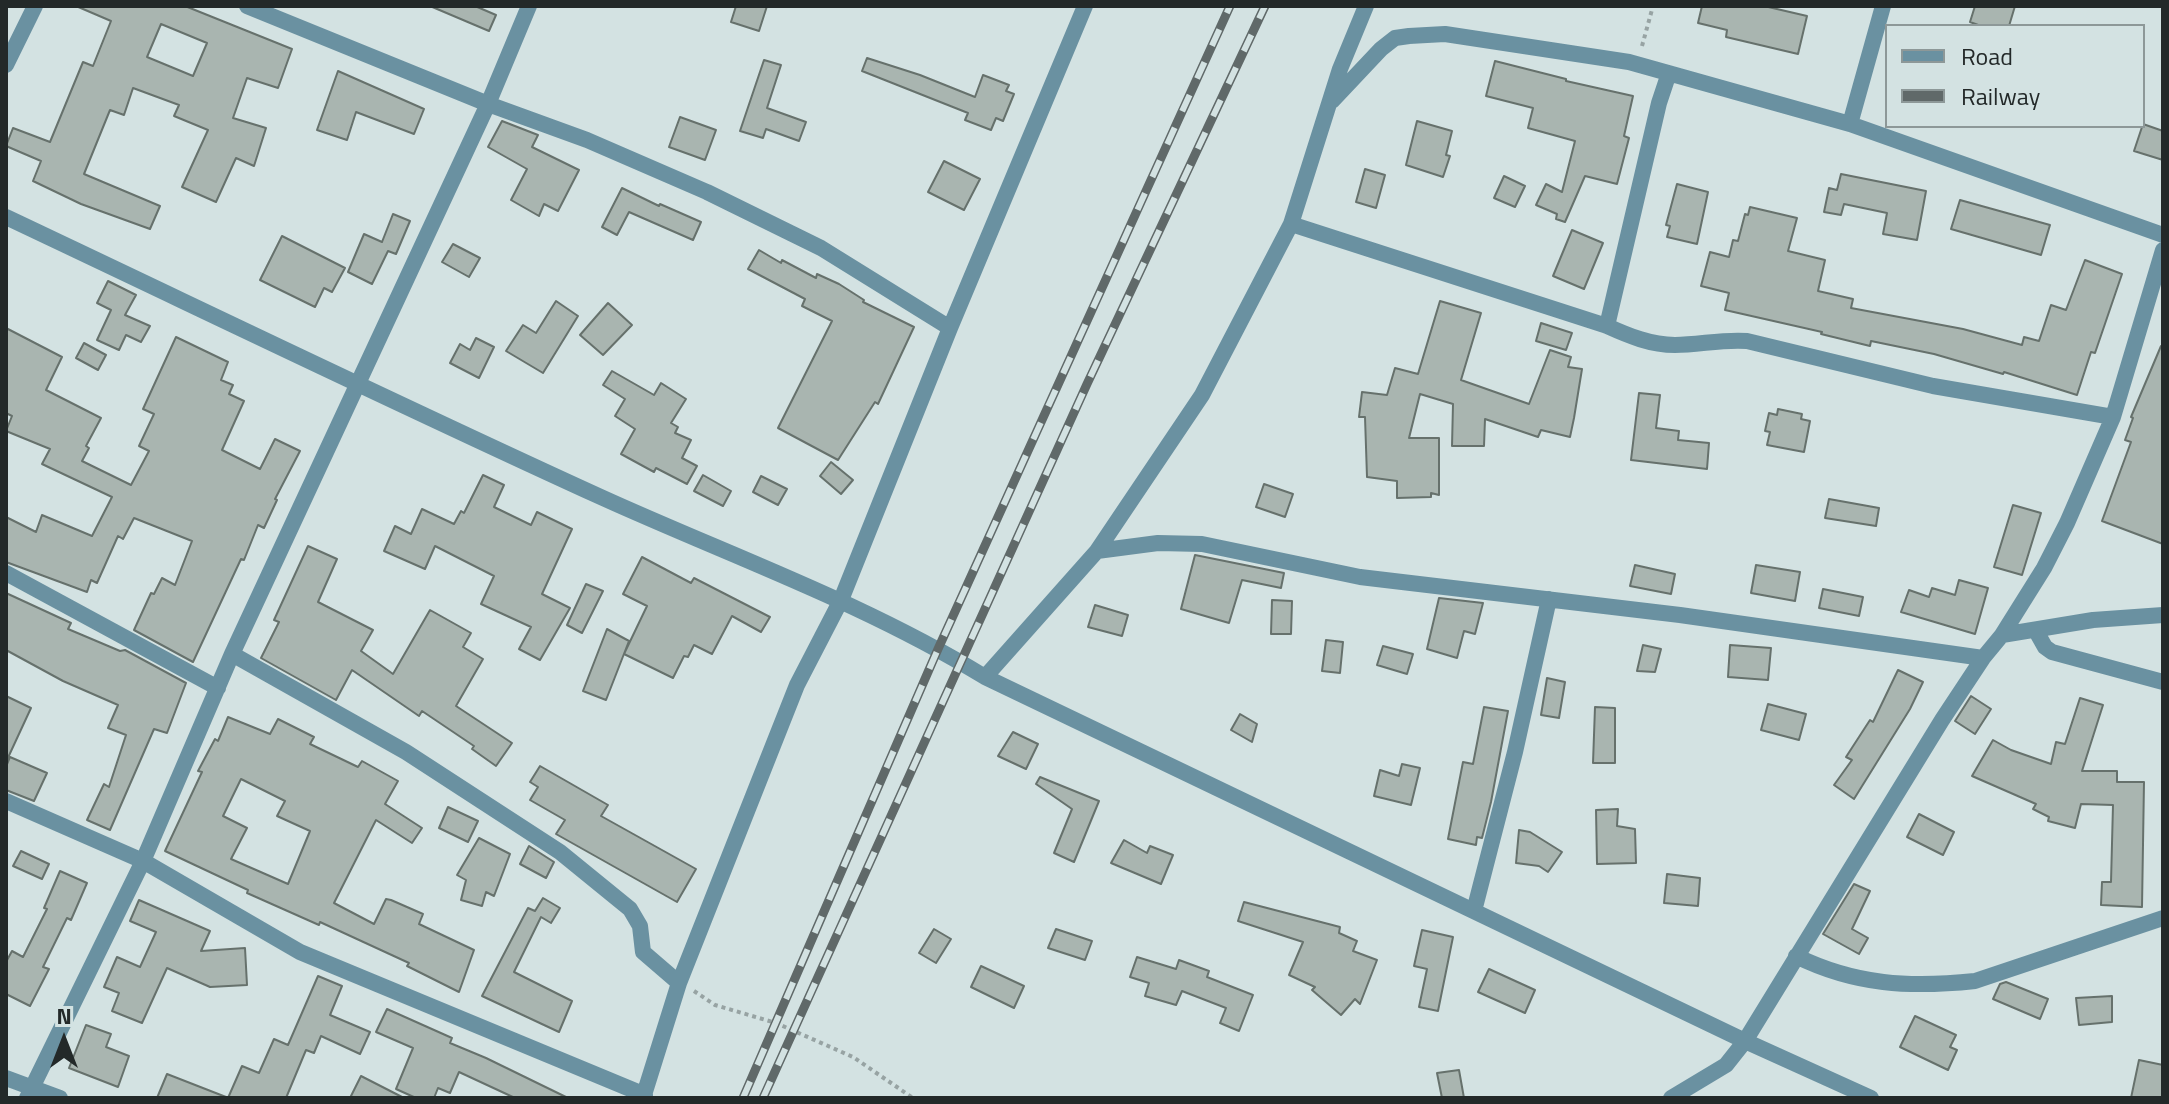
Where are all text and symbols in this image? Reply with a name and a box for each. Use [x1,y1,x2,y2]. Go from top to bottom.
legend [1885,24,2145,128]
text: Road [1961,38,2013,74]
text: Railway [1961,78,2040,114]
text: N [56,999,72,1033]
north arrow [24,1000,104,1080]

